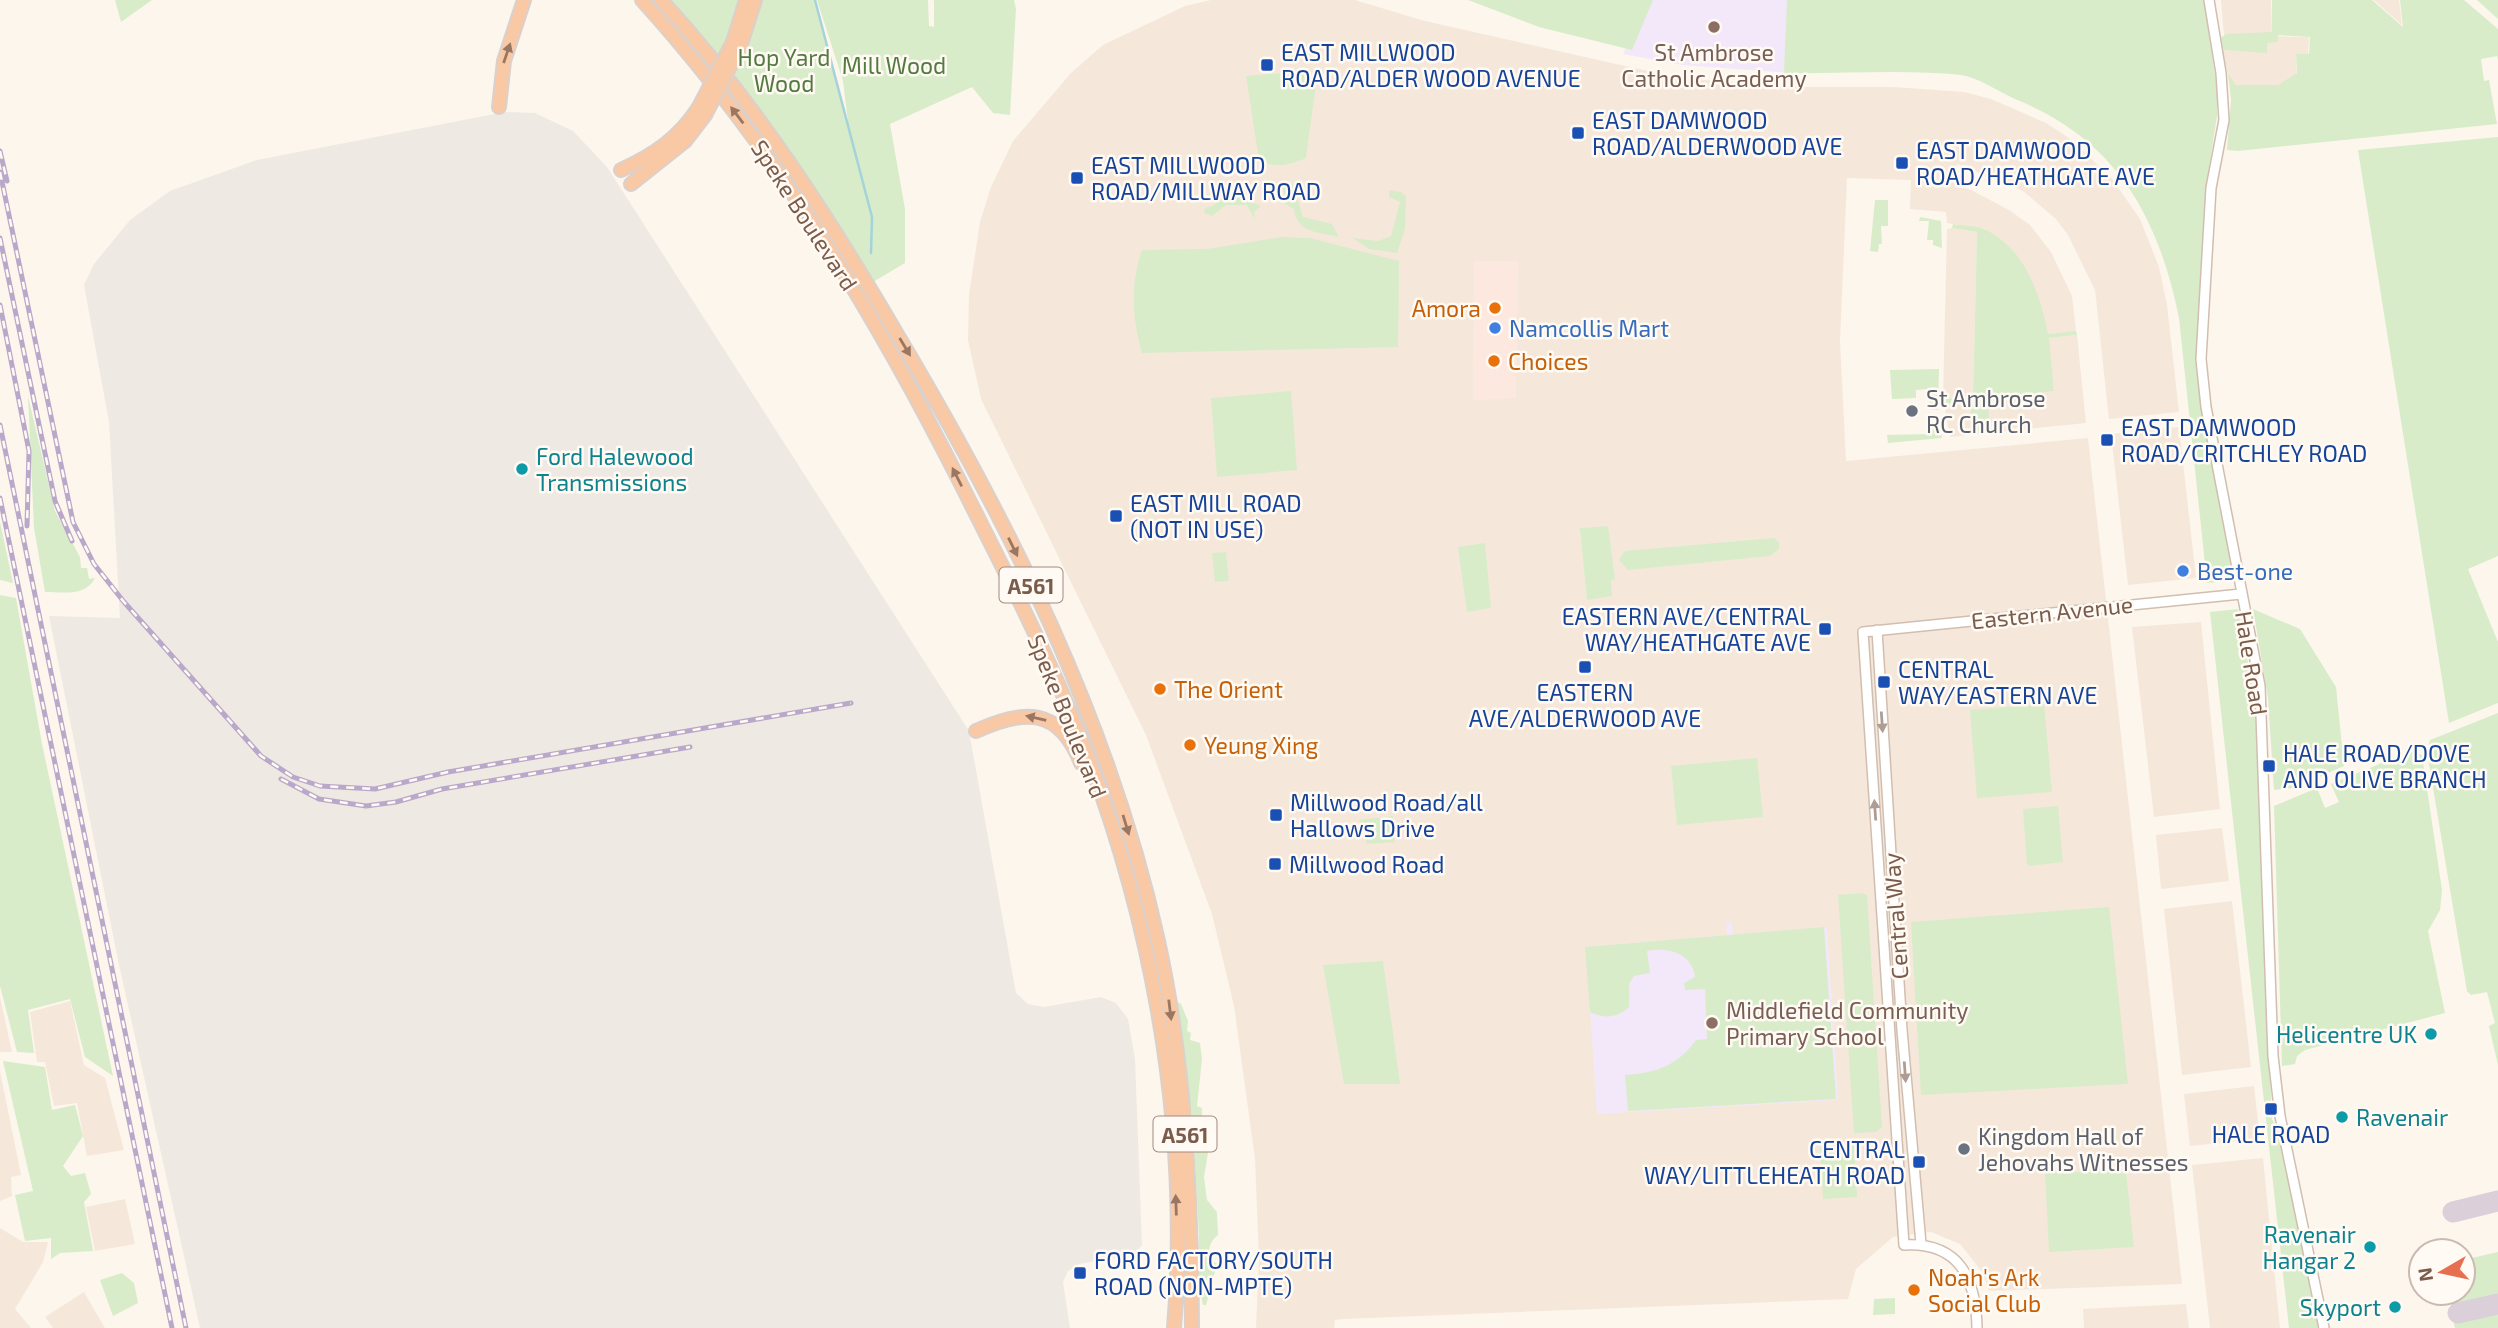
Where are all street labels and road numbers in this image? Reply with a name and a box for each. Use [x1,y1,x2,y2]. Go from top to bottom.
street label: Speke Boulevard [746,134,864,296]
road number: A561 [1000,568,1062,602]
street label: Eastern Avenue [1970,590,2134,634]
street label: Hale Road [2230,609,2274,717]
street label: Speke Boulevard [1022,630,1114,802]
street label: Central Way [1877,852,1913,980]
road number: A561 [1154,1116,1216,1152]

